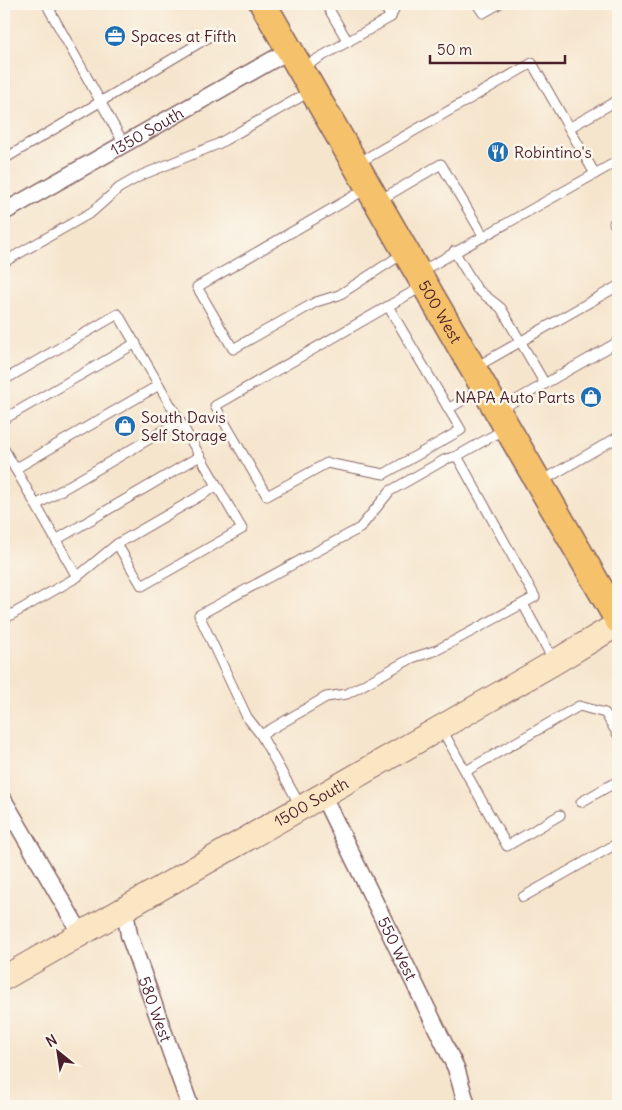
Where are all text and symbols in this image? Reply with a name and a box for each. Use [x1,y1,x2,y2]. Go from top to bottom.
office icon: Spaces at Fifth [103,24,127,48]
place label: Spaces at Fifth [131,26,236,46]
scale bar [430,32,564,64]
text: 50 m [437,40,472,59]
street label: 1350 South [107,103,187,160]
restaurant icon: Robintino's [486,140,510,164]
place label: Robintino's [514,142,592,162]
street label: 500 West [414,277,467,347]
shop icon: NAPA Auto Parts [579,385,603,409]
place label: NAPA Auto Parts [455,387,575,407]
place label: South Davis Self Storage [141,407,227,445]
shop icon: South Davis Self Storage [113,414,137,438]
street label: 1500 South [270,773,352,831]
street label: 550 West [374,914,422,984]
street label: 580 West [135,974,176,1045]
north arrow [32,1028,82,1078]
text: N [43,1031,60,1051]

